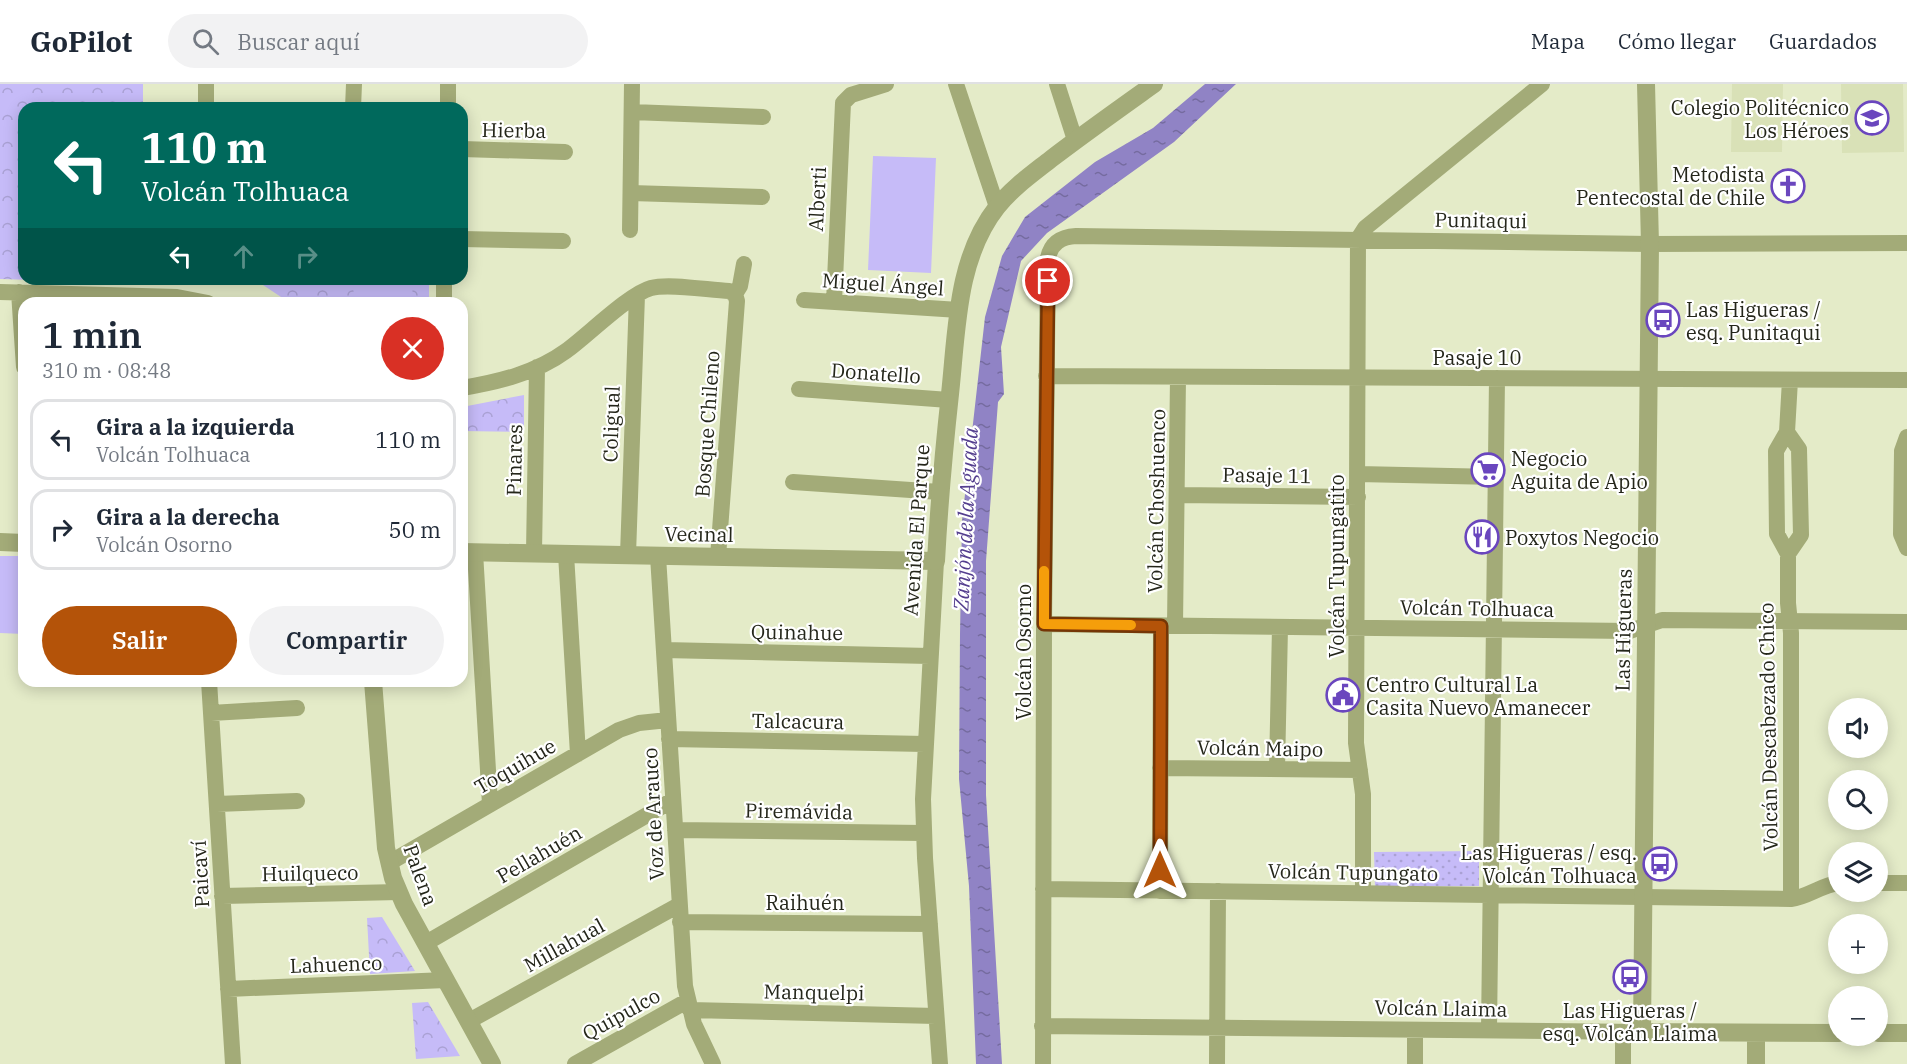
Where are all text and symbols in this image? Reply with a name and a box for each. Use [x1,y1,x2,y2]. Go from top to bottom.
search box [168,14,588,68]
text: GoPilot [30,23,132,60]
icon: search [189,25,222,58]
text: Buscar aquí [237,27,360,56]
text: Mapa [1531,27,1585,55]
text: Cómo llegar [1618,27,1736,55]
text: Guardados [1769,27,1877,55]
place label: Colegio Politécnico Los Héroes [1671,94,1849,144]
school or university icon: Colegio Politécnico Los Héroes [1854,100,1890,136]
street label: Hierba [481,116,547,144]
text: 110 m [141,120,267,175]
icon: left [42,126,120,204]
place label: Metodista Pentecostal de Chile [1576,161,1765,211]
street label: Alberti [802,166,832,232]
church icon: Metodista Pentecostal de Chile [1770,168,1806,204]
text: Volcán Tolhuaca [141,173,350,208]
street label: Punitaqui [1434,206,1528,234]
icon: left [164,240,197,273]
icon: ahead [227,240,260,273]
icon: right [290,240,323,273]
pin [1022,255,1073,306]
icon: arrive [1031,264,1064,297]
street label: Miguel Ángel [821,266,945,302]
place label: Las Higueras / esq. Punitaqui [1686,296,1821,346]
bus stop icon: Las Higueras / esq. Punitaqui [1645,302,1681,338]
text: 1 min [42,311,142,358]
button: close [381,317,444,380]
street label: Pasaje 10 [1432,344,1522,371]
street label: Bosque Chileno [688,350,726,498]
street label: Donatello [830,356,922,390]
text: 310 m · 08:48 [42,357,171,384]
street label: Coligual [596,385,626,463]
street label: Volcán Choshuenco [1141,409,1171,593]
text: Gira a la izquierda [96,412,295,441]
icon: left [45,423,78,456]
street label: Pinares [500,424,528,496]
text: 110 m [375,425,441,454]
water label: Zanjón de la Aguada [946,426,984,613]
text: Volcán Tolhuaca [96,441,250,468]
street label: Avenida El Parque [897,443,935,617]
place label: Negocio Aguita de Apio [1511,445,1648,495]
supermarket icon: Negocio Aguita de Apio [1470,452,1506,488]
street label: Pasaje 11 [1222,461,1312,489]
street label: Volcán Tupungatito [1323,474,1350,658]
text: Gira a la derecha [96,502,280,531]
icon: right [45,513,78,546]
text: 50 m [389,515,441,544]
restaurant icon: Poxytos Negocio [1464,519,1500,555]
street label: Vecinal [664,520,734,548]
place label: Poxytos Negocio [1505,524,1659,551]
text: Volcán Osorno [96,531,232,558]
street label: Las Higueras [1608,568,1638,692]
street label: Volcán Osorno [1010,584,1037,720]
street label: Volcán Tolhuaca [1400,593,1555,623]
street label: Volcán Descabezado Chico [1752,602,1784,852]
button: Salir [42,606,237,675]
button: Compartir [249,606,444,675]
street label: Quinahue [751,618,843,646]
place label: Centro Cultural La Casita Nuevo Amanecer [1366,671,1590,721]
public building icon: Centro Cultural La Casita Nuevo Amanecer [1325,677,1361,713]
map controls [1828,698,1888,1046]
button: sound [1828,698,1888,758]
street label: Talcacura [751,707,845,735]
street label: Toquihue [469,732,561,800]
street label: Volcán Maipo [1197,733,1323,763]
street label: Voz de Arauco [636,747,670,881]
button: search [1828,770,1888,830]
street label: Piremávida [745,797,853,825]
street label: Pellahuén [491,819,587,889]
position arrow [1128,838,1192,902]
place label: Las Higueras / esq. Volcán Tolhuaca [1460,839,1637,889]
street label: Paicaví [185,840,215,908]
street label: Palena [397,841,445,910]
button: layers [1828,842,1888,902]
bus stop icon: Las Higueras / esq. Volcán Tolhuaca [1642,846,1678,882]
street label: Volcán Tupungato [1268,857,1438,887]
street label: Huilqueco [261,859,359,887]
street label: Raihuén [765,889,845,916]
street label: Millahual [519,912,609,978]
button: + [1828,914,1888,974]
street label: Lahuenco [289,949,383,979]
bus stop icon: Las Higueras / esq. Volcán Llaima [1612,959,1648,995]
street label: Manquelpi [763,978,865,1006]
street label: Quipulco [577,982,665,1046]
button: − [1828,986,1888,1046]
street label: Volcán Llaima [1374,993,1508,1023]
place label: Las Higueras / esq. Volcán Llaima [1542,997,1718,1047]

